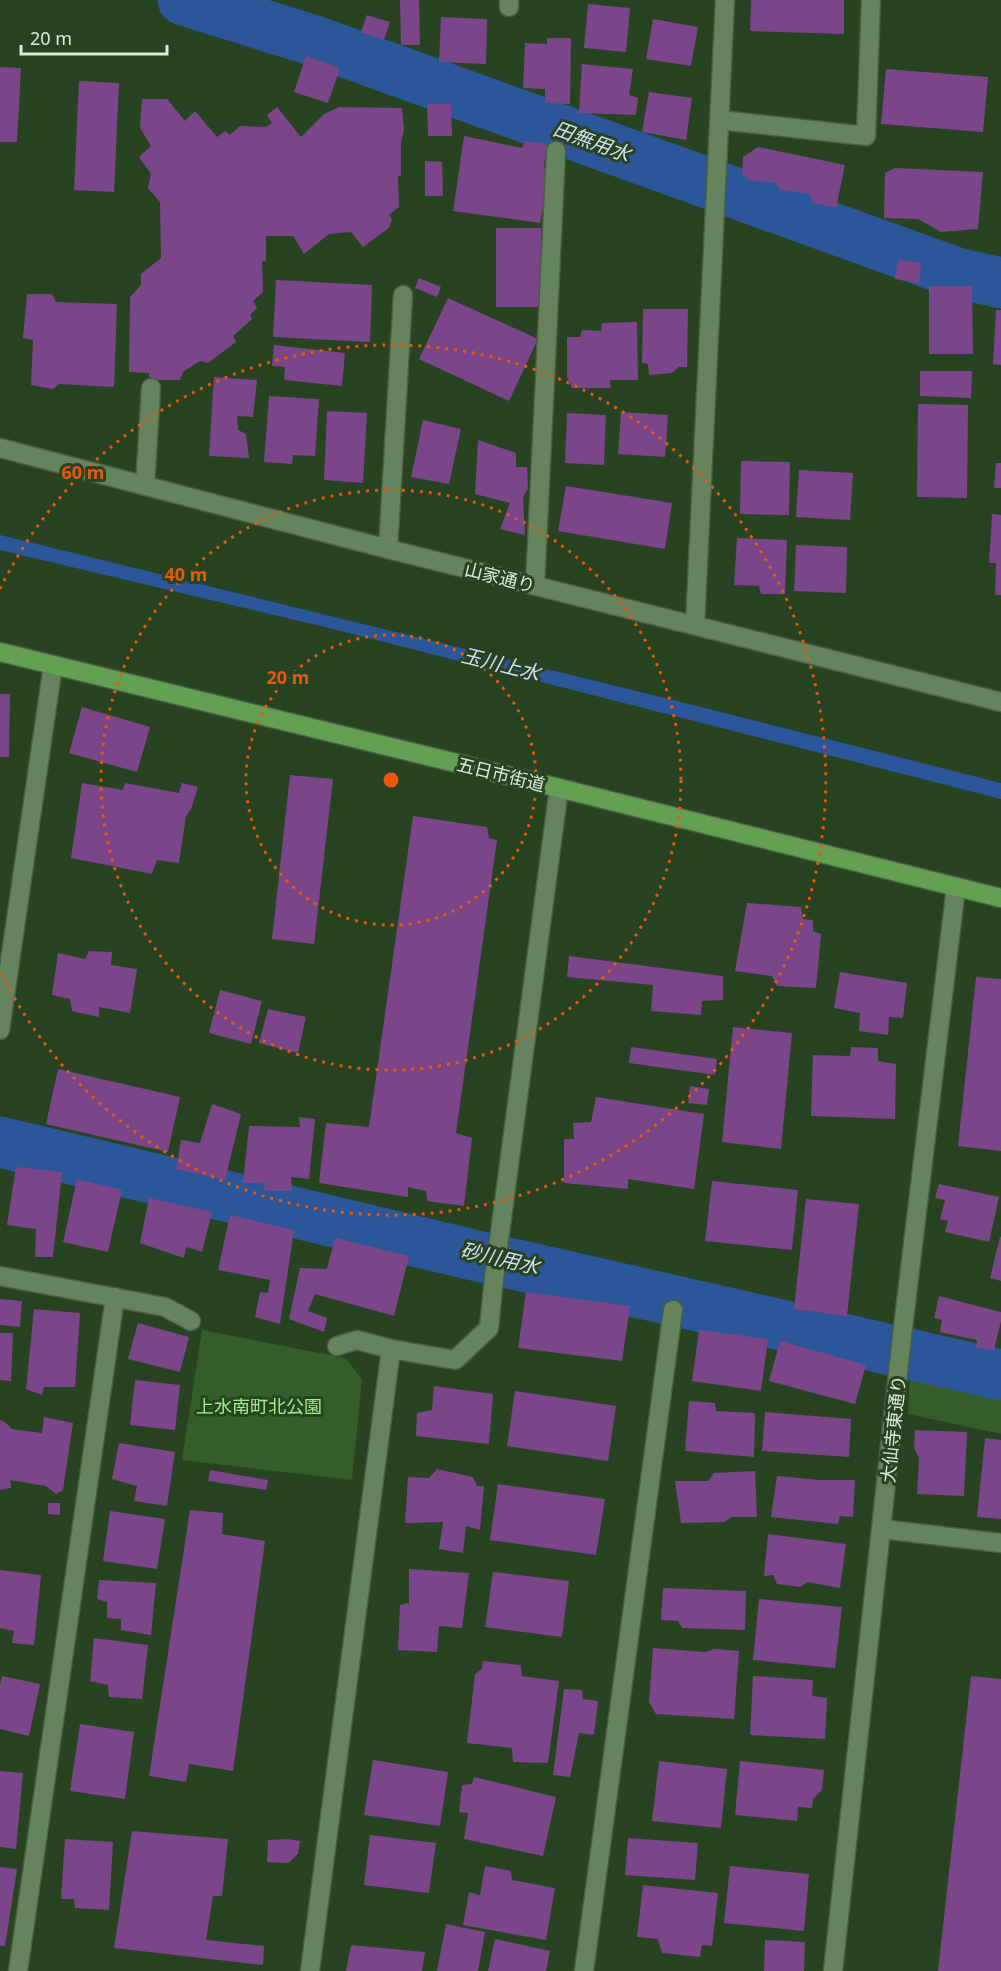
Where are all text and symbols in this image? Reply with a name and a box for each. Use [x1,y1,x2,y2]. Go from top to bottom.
scale bar [21,18,166,56]
text: 20 m [30,26,72,50]
water label: 田無用水 [550,115,636,168]
text: 60 m [62,460,104,484]
street label: 山家通り [462,557,538,597]
text: 40 m [165,562,207,586]
water label: 玉川上水 [459,641,545,687]
text: 20 m [267,665,309,689]
street label: 五日市街道 [454,751,548,797]
centre of rings [381,770,401,790]
water label: 砂川用水 [458,1236,544,1281]
street label: 大仙寺東通り [875,1374,911,1484]
park label: 上水南町北公園 [196,1394,322,1418]

